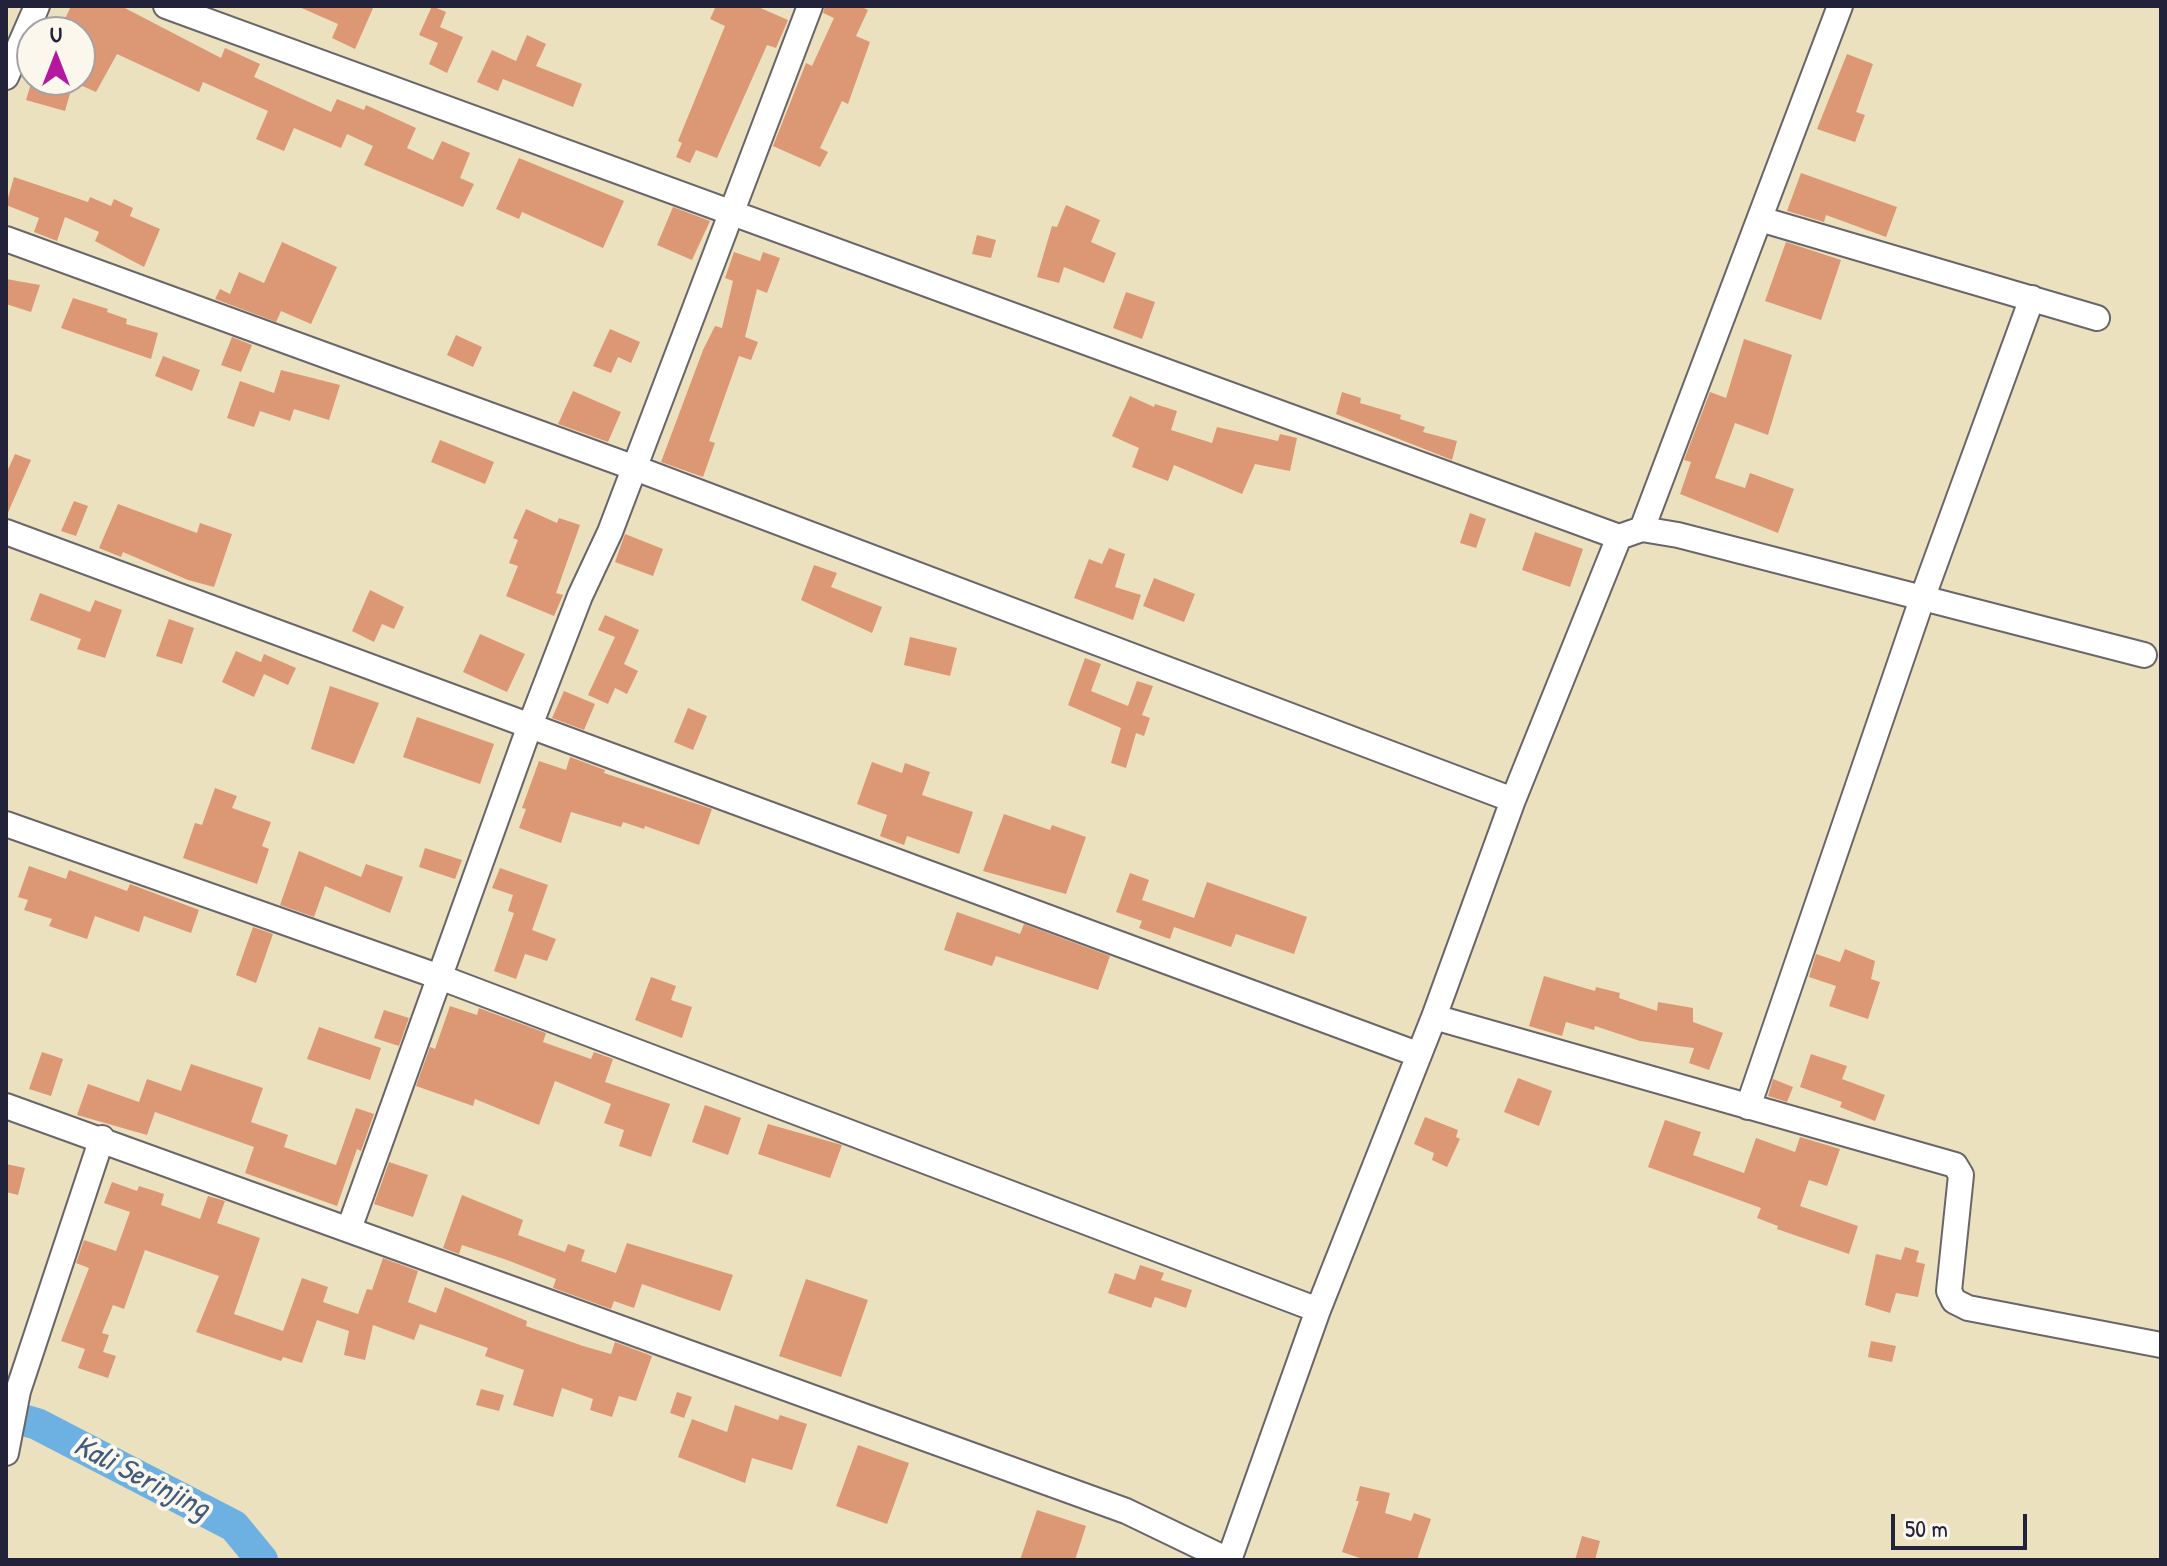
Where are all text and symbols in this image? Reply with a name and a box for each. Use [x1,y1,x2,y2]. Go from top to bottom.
north arrow [16,16,96,96]
text: U [50,19,62,49]
water label: Kali Serinjing [67,1429,215,1527]
scale bar [1895,1498,2031,1548]
text: 50 m [1905,1512,1948,1544]

